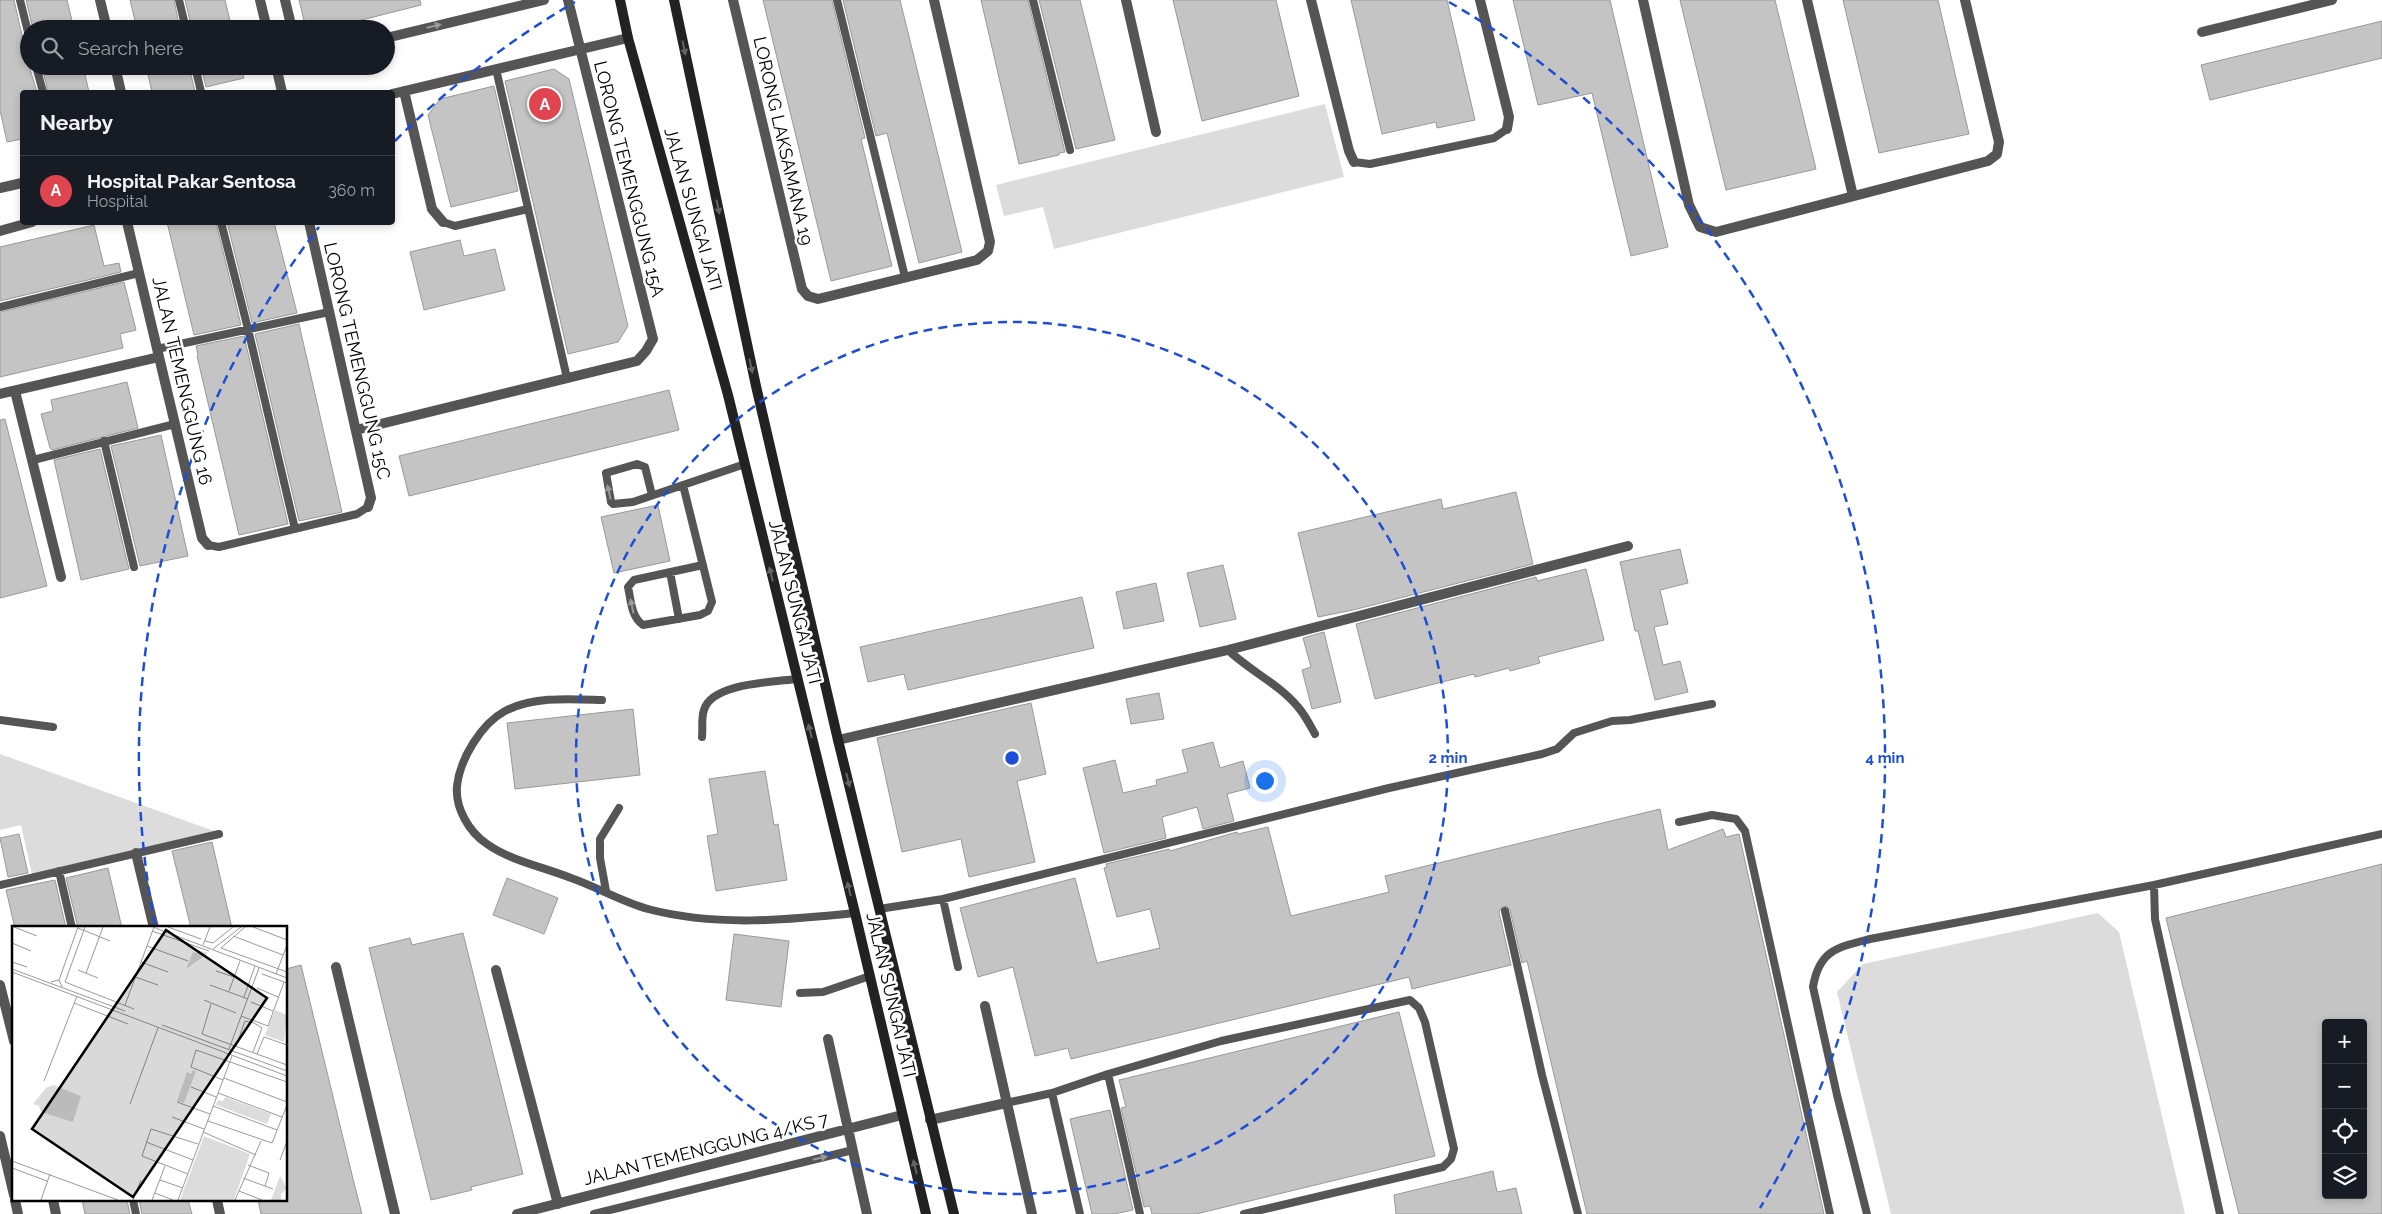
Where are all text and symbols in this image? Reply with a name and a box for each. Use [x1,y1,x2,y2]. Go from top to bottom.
search box [20,20,395,75]
one-way arrow [426,22,441,30]
icon: search [38,34,66,62]
street label: LORONG LAKSAMANA 19 [749,34,818,247]
text: Search here [78,37,184,59]
one-way arrow [681,40,689,56]
street label: LORONG TEMENGGUNG 15A [590,59,669,299]
pin: A [529,85,561,123]
text: Nearby [40,110,113,135]
street label: JALAN SUNGAI JATI [660,125,727,293]
text: Hospital Pakar Sentosa [87,170,296,192]
text: A [51,181,61,200]
text: 360 m [328,181,375,200]
text: Hospital [87,192,148,211]
one-way arrow [714,199,722,214]
street label: LORONG TEMENGGUNG 15C [320,240,395,482]
street label: JALAN TEMENGGUNG 16 [148,275,217,487]
one-way arrow [748,358,756,374]
one-way arrow [605,484,613,499]
street label: JALAN SUNGAI JATI [765,518,826,686]
one-way arrow [767,566,775,581]
one-way arrow [628,598,636,614]
one-way arrow [806,724,814,739]
centre of rings [1003,749,1021,767]
text: 2 min [1429,749,1467,767]
text: 4 min [1865,749,1905,767]
your location [1252,768,1278,794]
one-way arrow [844,772,852,787]
one-way arrow [845,882,853,897]
street label: JALAN SUNGAI JATI [862,910,921,1079]
inset map [12,926,288,1202]
map controls [2322,1019,2367,1199]
button: + [2322,1019,2367,1064]
button: − [2322,1064,2367,1109]
street label: JALAN TEMENGGUNG 4/KS 7 [581,1108,831,1189]
button: locate [2322,1109,2367,1154]
one-way arrow [812,1154,827,1162]
button: layers [2322,1154,2367,1199]
one-way arrow [911,1159,919,1174]

